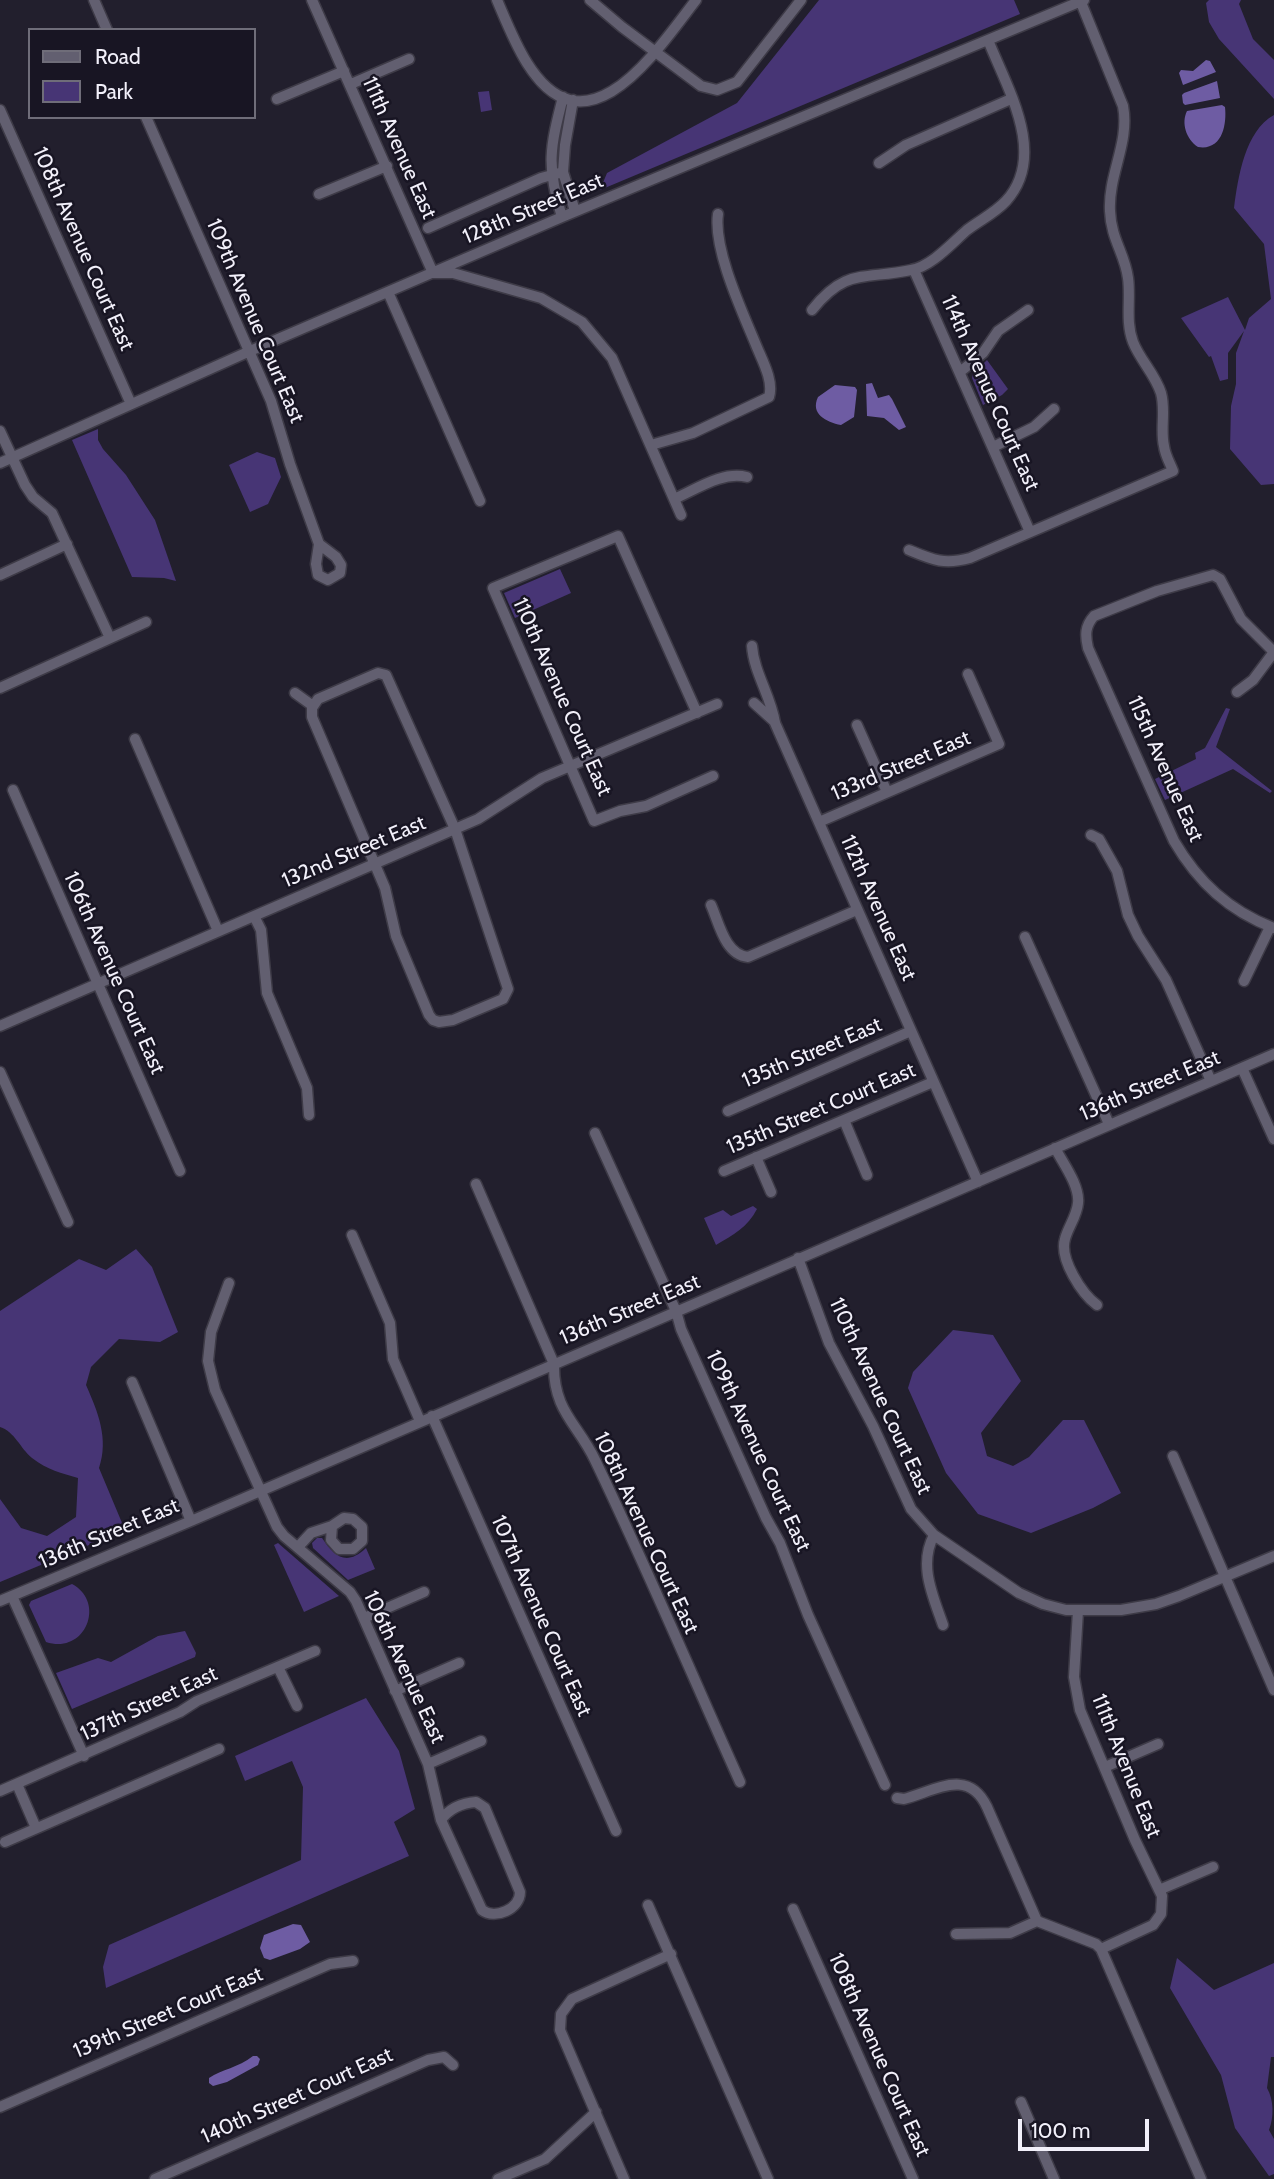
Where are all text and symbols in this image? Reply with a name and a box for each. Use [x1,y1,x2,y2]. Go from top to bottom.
legend [28,28,256,119]
text: Road [95,44,141,69]
street label: 111th Avenue East [356,73,442,223]
text: Park [95,79,133,104]
street label: 108th Avenue Court East [27,143,139,355]
street label: 128th Street East [459,168,607,250]
street label: 109th Avenue Court East [201,215,309,427]
street label: 114th Avenue Court East [935,291,1045,495]
street label: 110th Avenue Court East [507,594,617,800]
street label: 115th Avenue East [1122,692,1208,846]
street label: 133rd Street East [828,725,974,807]
street label: 132nd Street East [278,810,430,894]
street label: 112th Avenue East [835,831,921,985]
street label: 106th Avenue Court East [58,868,170,1078]
street label: 135th Street East [739,1012,885,1094]
street label: 136th Street East [1076,1045,1224,1127]
street label: 135th Street Court East [723,1058,919,1160]
street label: 136th Street East [556,1269,704,1351]
street label: 110th Avenue Court East [823,1294,937,1498]
street label: 109th Avenue Court East [700,1346,816,1556]
street label: 108th Avenue Court East [588,1428,704,1638]
street label: 136th Street East [35,1493,183,1575]
street label: 107th Avenue Court East [485,1512,597,1720]
street label: 106th Avenue East [358,1587,450,1747]
street label: 137th Street East [77,1661,221,1747]
street label: 111th Avenue East [1086,1691,1166,1841]
street label: 108th Avenue Court East [823,1949,935,2161]
street label: 139th Street Court East [70,1962,266,2064]
street label: 140th Street Court East [197,2042,397,2150]
scale bar [1022,2106,1153,2150]
text: 100 m [1031,2118,1090,2143]

